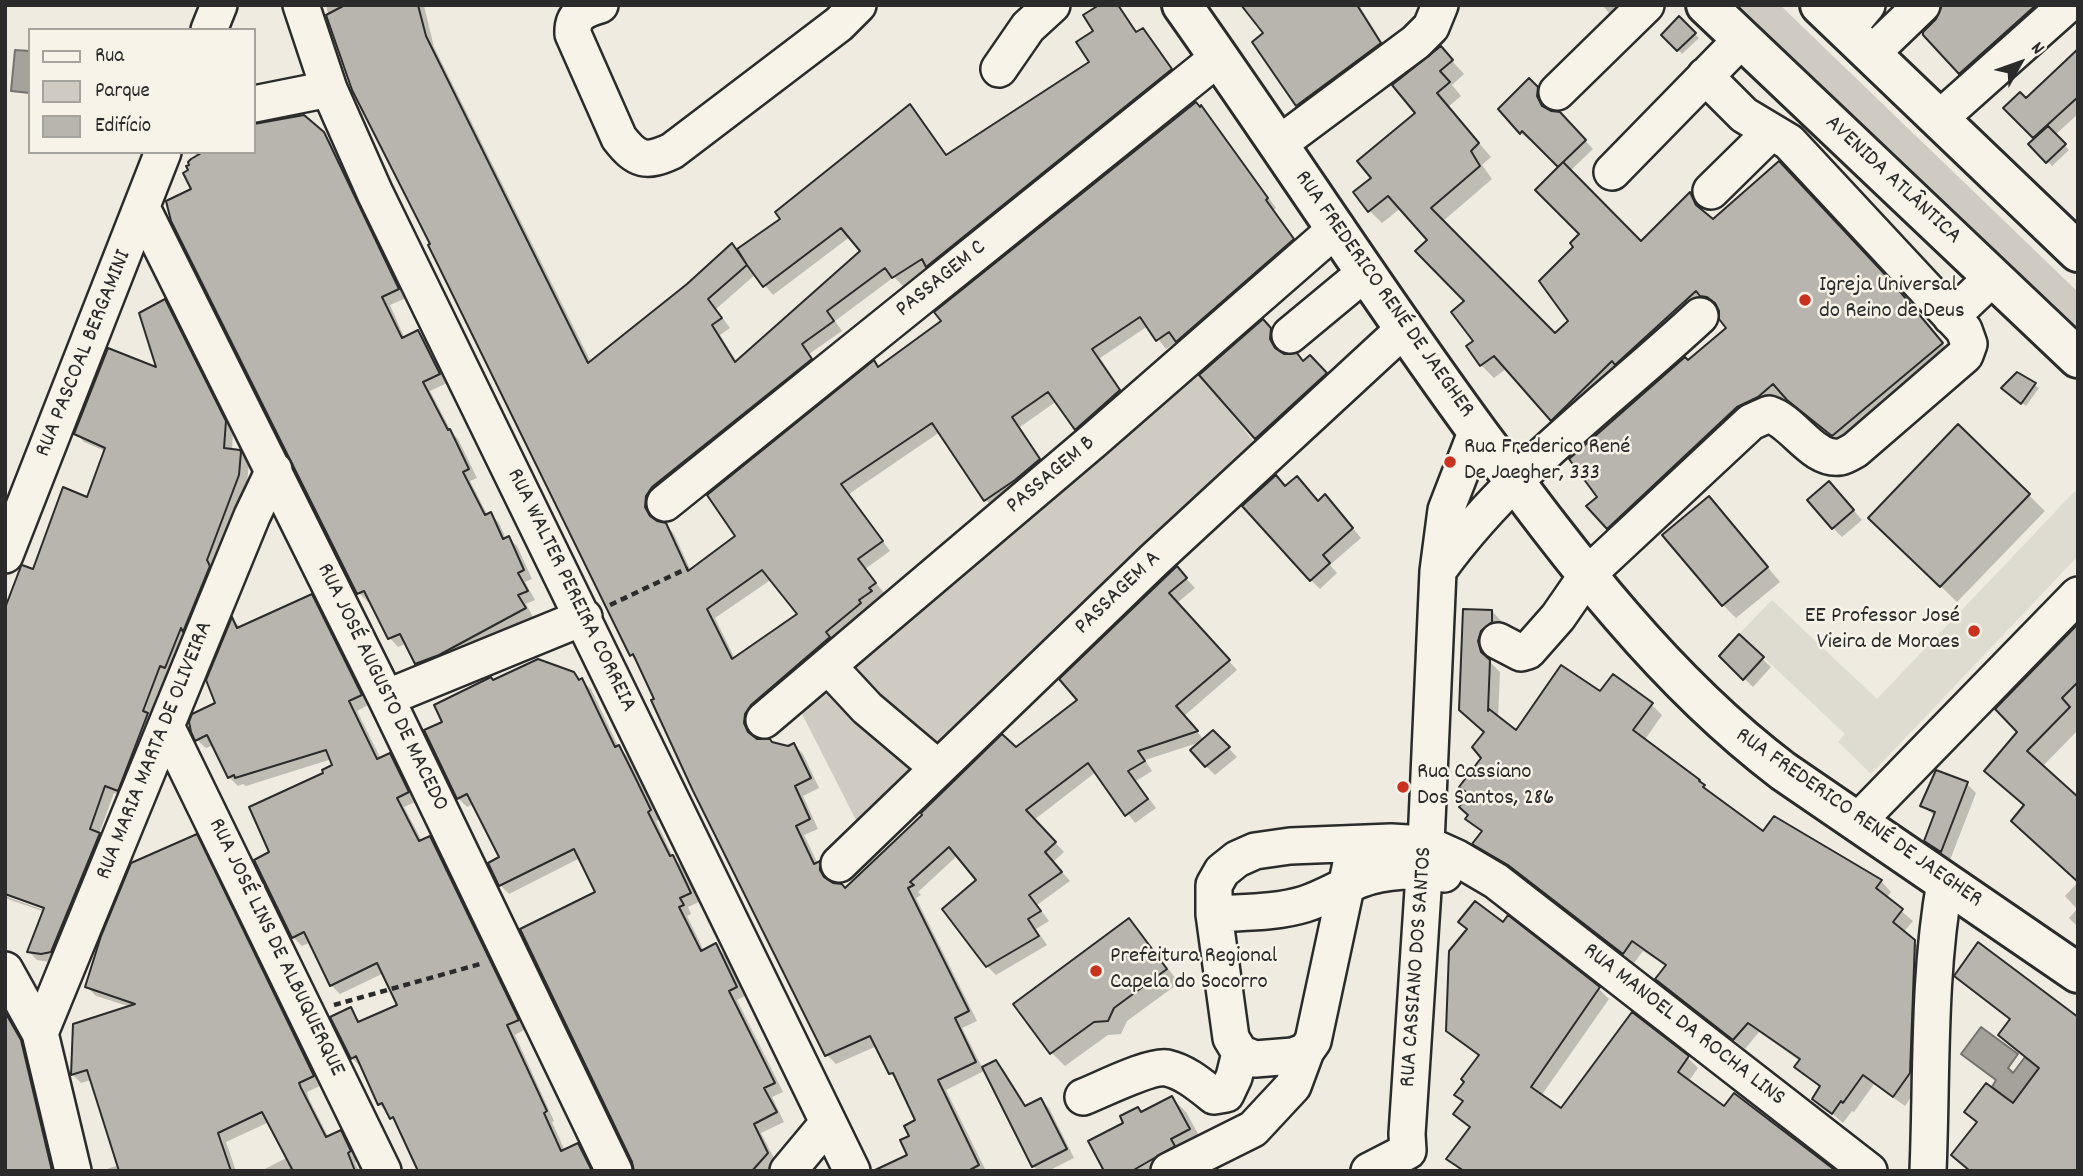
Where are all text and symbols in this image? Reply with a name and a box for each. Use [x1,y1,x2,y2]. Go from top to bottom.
legend [28,28,256,154]
north arrow [1985,28,2055,98]
text: N [2023,37,2050,61]
text: Rua [95,42,124,72]
text: Parque [95,77,150,107]
street label: AVENIDA ATLÂNTICA [1818,111,1966,251]
text: Edifício [95,112,151,142]
street label: RUA FREDERICO RENÉ DE JAEGHER [1287,166,1479,424]
street label: PASSAGEM C [891,235,993,325]
street label: RUA PASCOAL BERGAMINI [31,246,139,462]
place label: Igreja Universal do Reino de Deus [1819,273,1965,327]
marker: Igreja Universal do Reino de Deus [1797,292,1813,308]
street label: PASSAGEM B [1002,431,1102,521]
place label: Rua Frederico René De Jaegher, 333 [1464,435,1630,489]
marker: Rua Frederico René De Jaegher, 333 [1442,454,1458,470]
street label: RUA WALTER PEREIRA CORREIA [499,465,641,717]
street label: PASSAGEM A [1070,546,1168,642]
street label: RUA JOSÉ AUGUSTO DE MACEDO [309,560,453,816]
place label: EE Professor José Vieira de Moraes [1805,604,1960,658]
street label: RUA MARIA MARTA DE OLIVEIRA [91,618,221,884]
marker: EE Professor José Vieira de Moraes [1966,623,1982,639]
street label: RUA FREDERICO RENÉ DE JAEGHER [1729,723,1987,915]
place label: Rua Cassiano Dos Santos, 286 [1417,760,1554,814]
marker: Rua Cassiano Dos Santos, 286 [1395,779,1411,795]
street label: RUA JOSÉ LINS DE ALBUQUERQUE [200,815,350,1081]
street label: RUA CASSIANO DOS SANTOS [1396,846,1440,1088]
street label: RUA MANOEL DA ROCHA LINS [1576,938,1790,1114]
place label: Prefeitura Regional Capela do Socorro [1110,944,1277,998]
marker: Prefeitura Regional Capela do Socorro [1088,963,1104,979]

